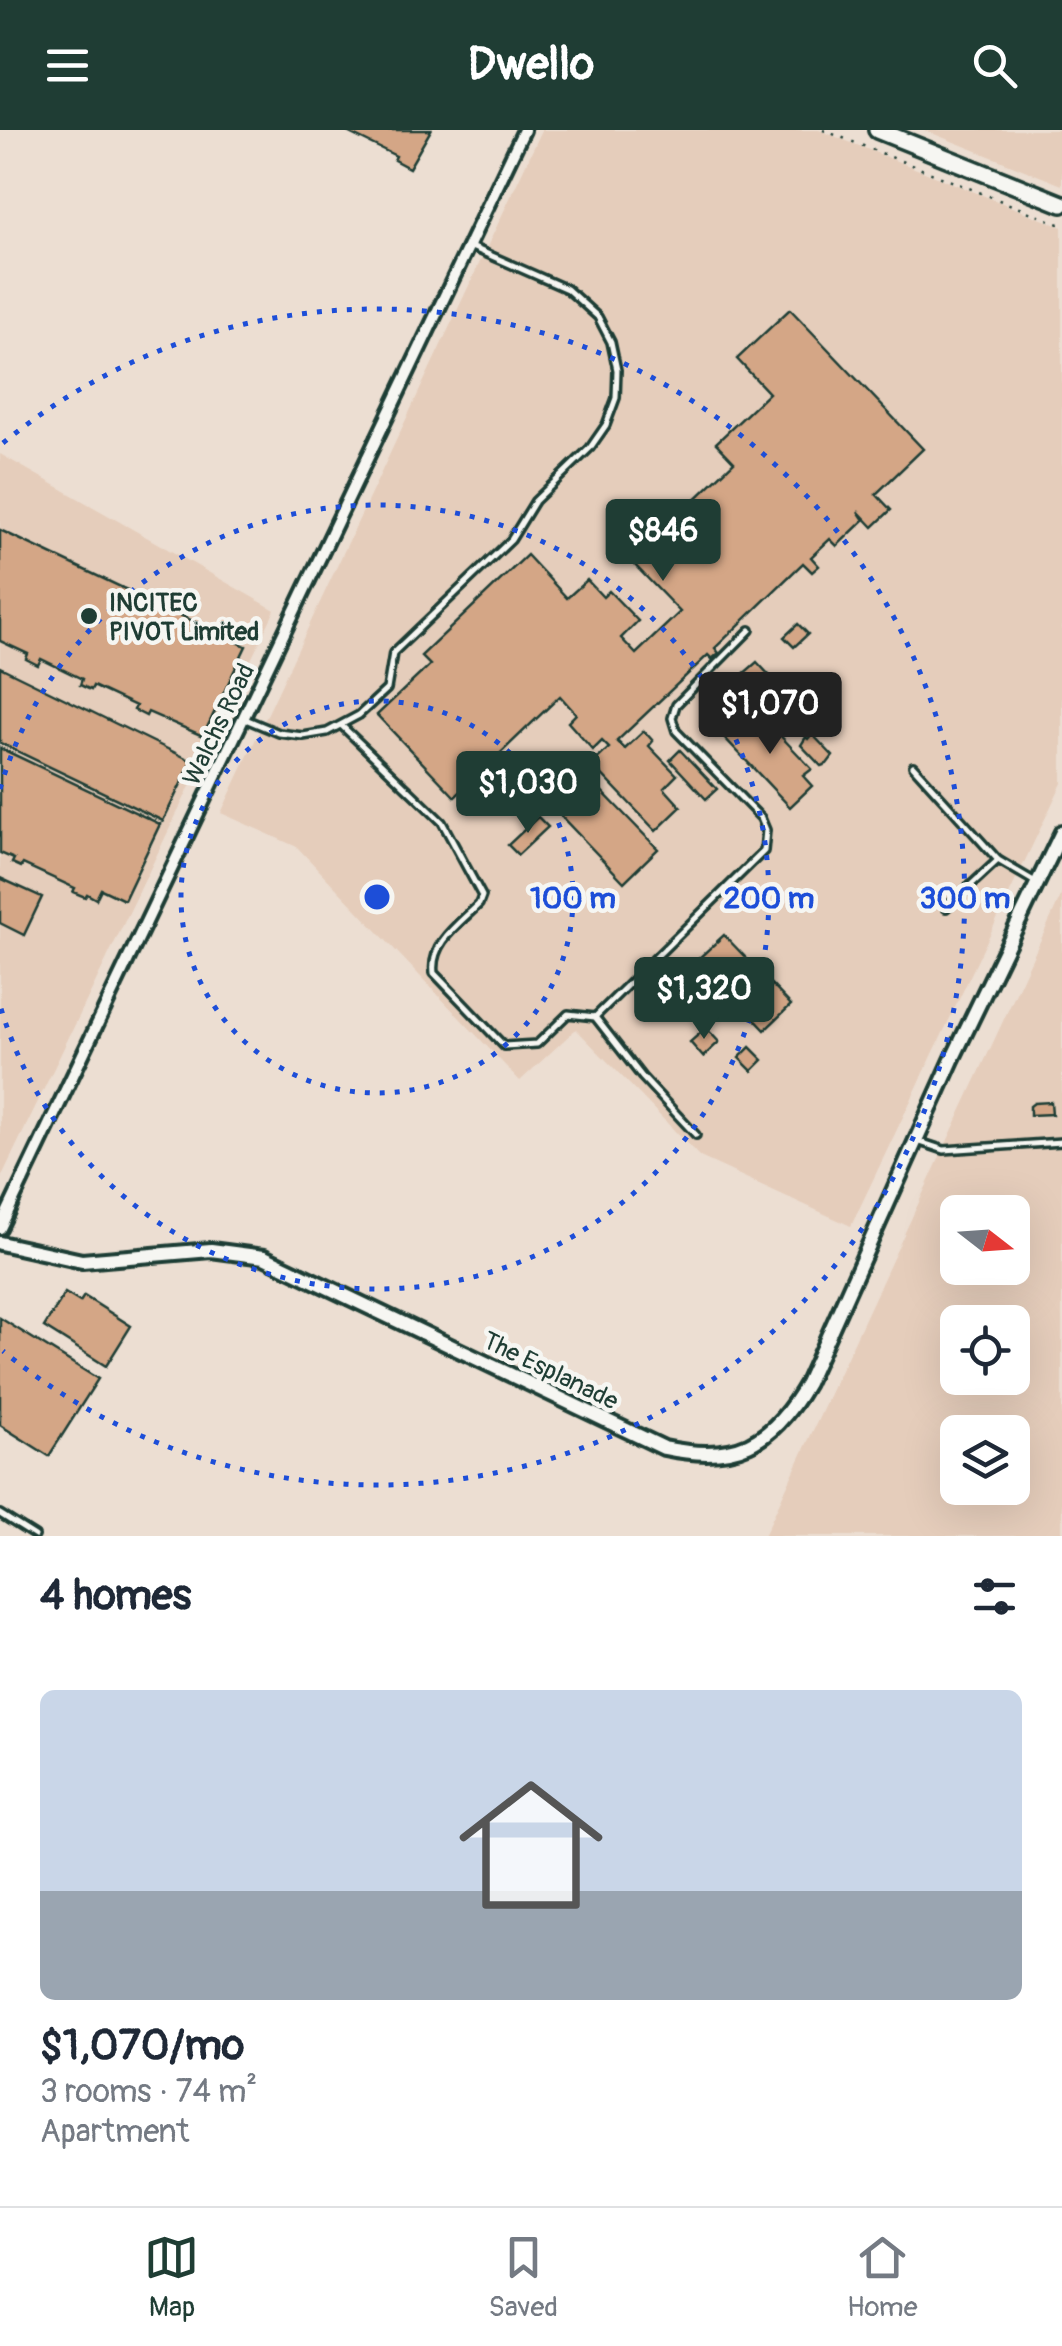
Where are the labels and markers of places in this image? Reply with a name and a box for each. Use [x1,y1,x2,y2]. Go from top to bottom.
pin: $846 [604,499,722,584]
place label: INCITEC PIVOT Limited [109,588,259,648]
marker: INCITEC PIVOT Limited [78,605,100,627]
pin: $1,070 [689,672,851,757]
pin: $1,030 [447,751,609,836]
centre of rings [359,879,395,915]
pin: $1,320 [623,957,785,1042]

